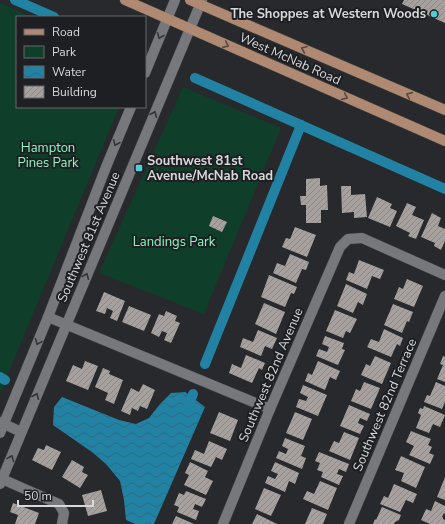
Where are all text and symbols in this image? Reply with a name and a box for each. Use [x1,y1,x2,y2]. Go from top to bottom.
place label: The Shoppes at Western Woods [230,5,426,23]
marker: The Shoppes at Western Woods [429,9,439,19]
legend [16,16,146,108]
text: Road [52,24,80,40]
street label: West McNab Road [236,29,344,89]
one-way arrow [157,31,165,39]
one-way arrow [221,40,229,48]
text: Park [52,44,77,60]
one-way arrow [300,46,308,54]
text: Water [52,64,86,80]
text: Building [52,84,97,100]
one-way arrow [340,92,348,100]
one-way arrow [406,92,414,100]
one-way arrow [150,110,158,117]
park label: Hampton Pines Park [17,139,79,172]
one-way arrow [112,139,120,146]
place label: Southwest 81st Avenue/McNab Road [147,152,273,185]
marker: Southwest 81st Avenue/McNab Road [134,163,144,173]
street label: Southwest 81st Avenue [53,169,125,305]
park label: Landings Park [133,233,216,251]
one-way arrow [82,273,90,280]
street label: Southwest 82nd Avenue [235,305,308,445]
street label: Southwest 82nd Terrace [349,336,421,474]
one-way arrow [34,339,42,346]
one-way arrow [32,393,40,400]
one-way arrow [6,455,14,462]
scale bar [18,482,93,508]
text: 50 m [24,488,52,504]

